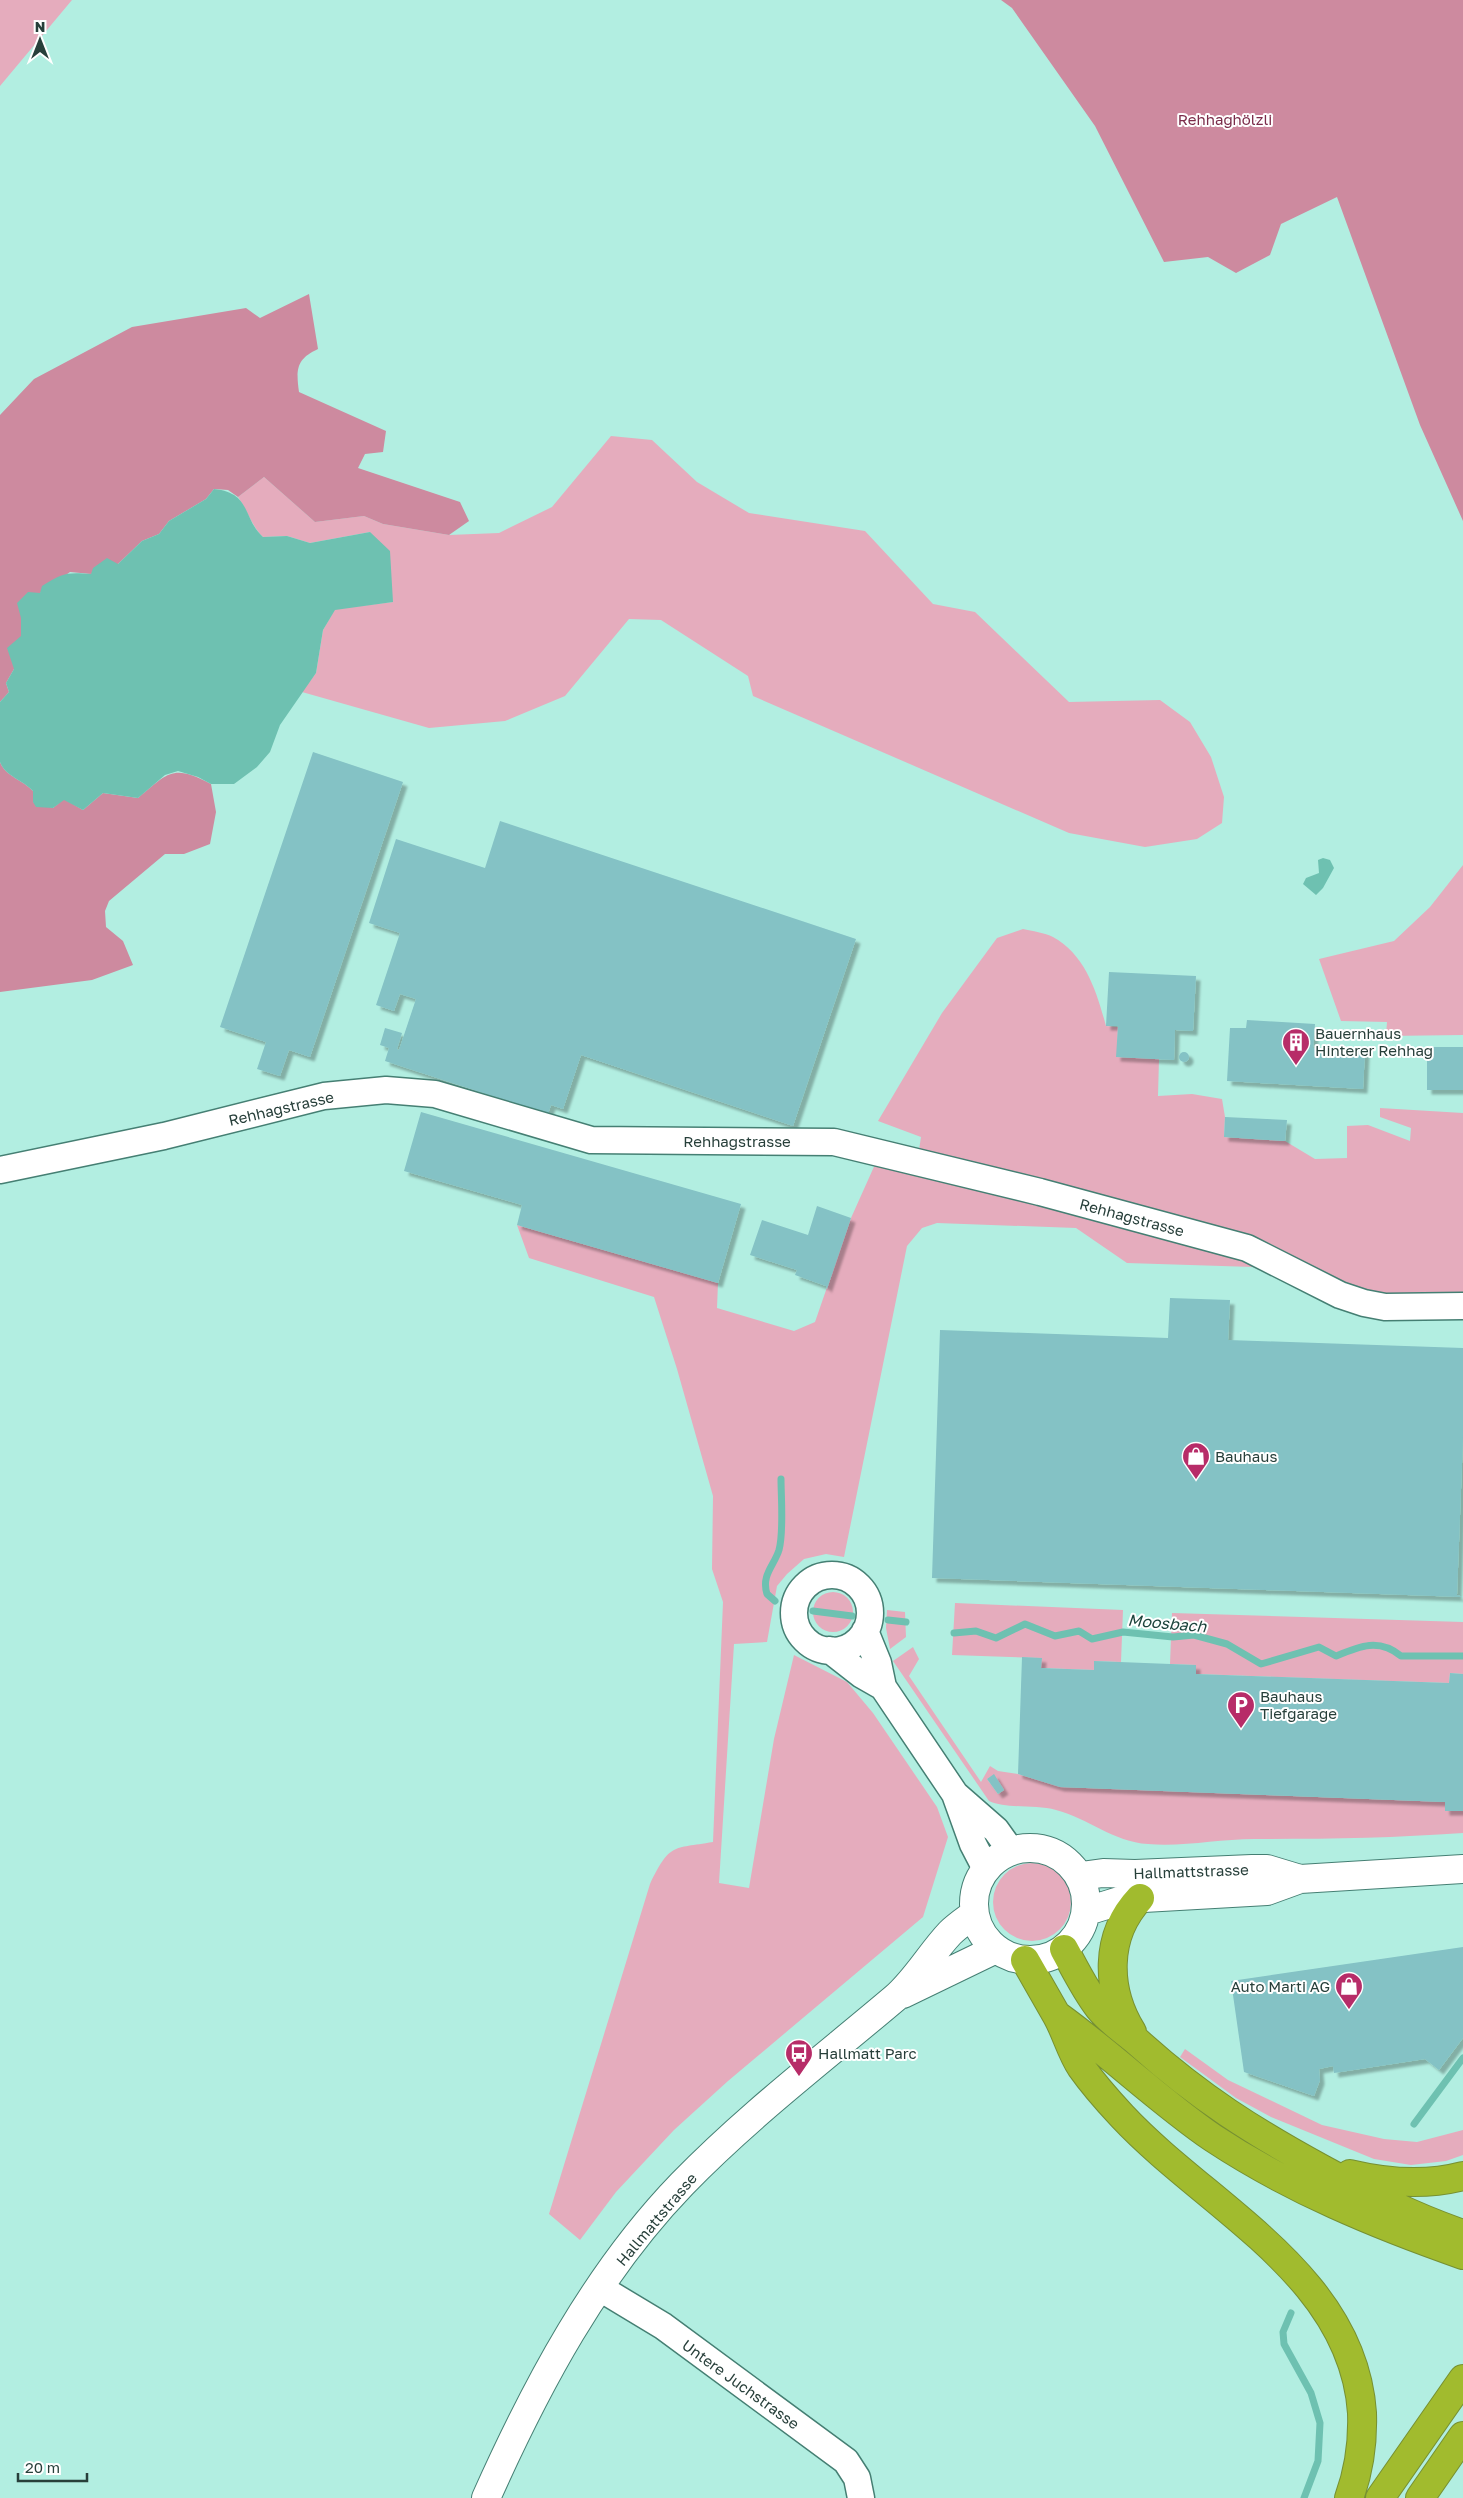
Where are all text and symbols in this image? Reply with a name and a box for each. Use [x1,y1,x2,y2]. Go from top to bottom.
north arrow [15,15,65,65]
text: N [35,18,45,35]
park label: Rehhaghölzli [1178,110,1272,128]
place label: Bauernhaus Hinterer Rehhag [1315,1024,1433,1059]
building icon: Bauernhaus Hinterer Rehhag [1281,1027,1311,1066]
street label: Rehhagstrasse [227,1087,336,1129]
street label: Rehhagstrasse [683,1132,791,1150]
street label: Rehhagstrasse [1078,1194,1187,1240]
shop icon: Bauhaus [1181,1441,1211,1480]
place label: Bauhaus [1215,1447,1277,1465]
water label: Moosbach [1127,1610,1208,1637]
place label: Bauhaus Tiefgarage [1260,1687,1337,1722]
parking icon: Bauhaus Tiefgarage [1226,1690,1256,1729]
street label: Hallmattstrasse [1133,1860,1249,1882]
shop icon: Auto Marti AG [1334,1971,1364,2010]
place label: Auto Marti AG [1231,1977,1330,1995]
bus stop icon: Hallmatt Parc [784,2038,814,2077]
place label: Hallmatt Parc [818,2044,917,2062]
street label: Hallmattstrasse [612,2169,700,2269]
street label: Untere Juchstrasse [679,2335,803,2433]
scale bar [18,2450,86,2482]
text: 20 m [25,2458,60,2476]

